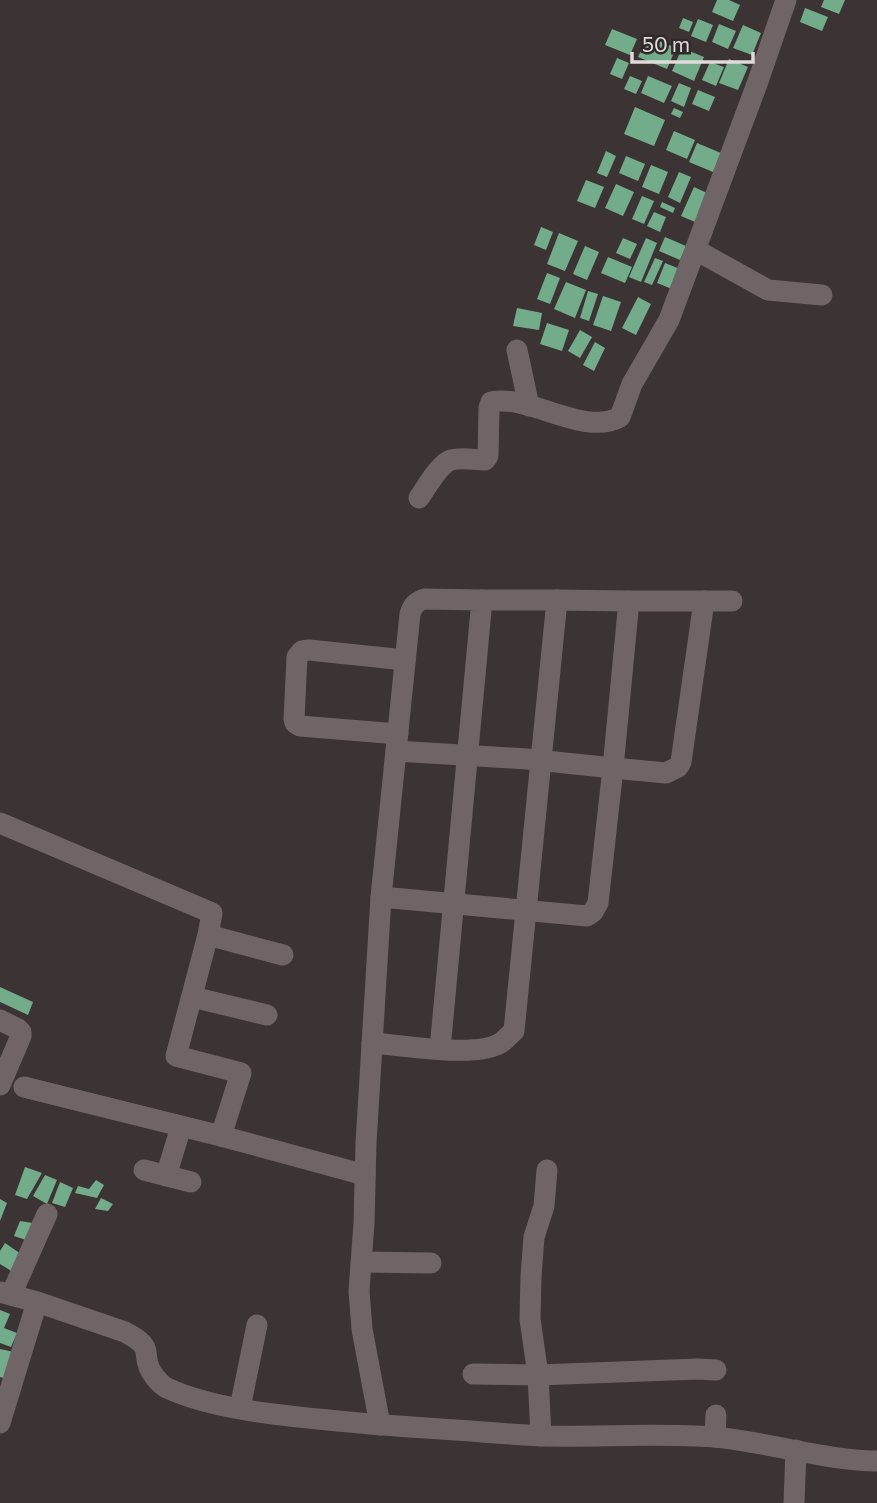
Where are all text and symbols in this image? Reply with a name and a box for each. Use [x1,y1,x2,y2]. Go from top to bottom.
scale bar [632,21,753,65]
text: 50 m [642,31,690,56]

